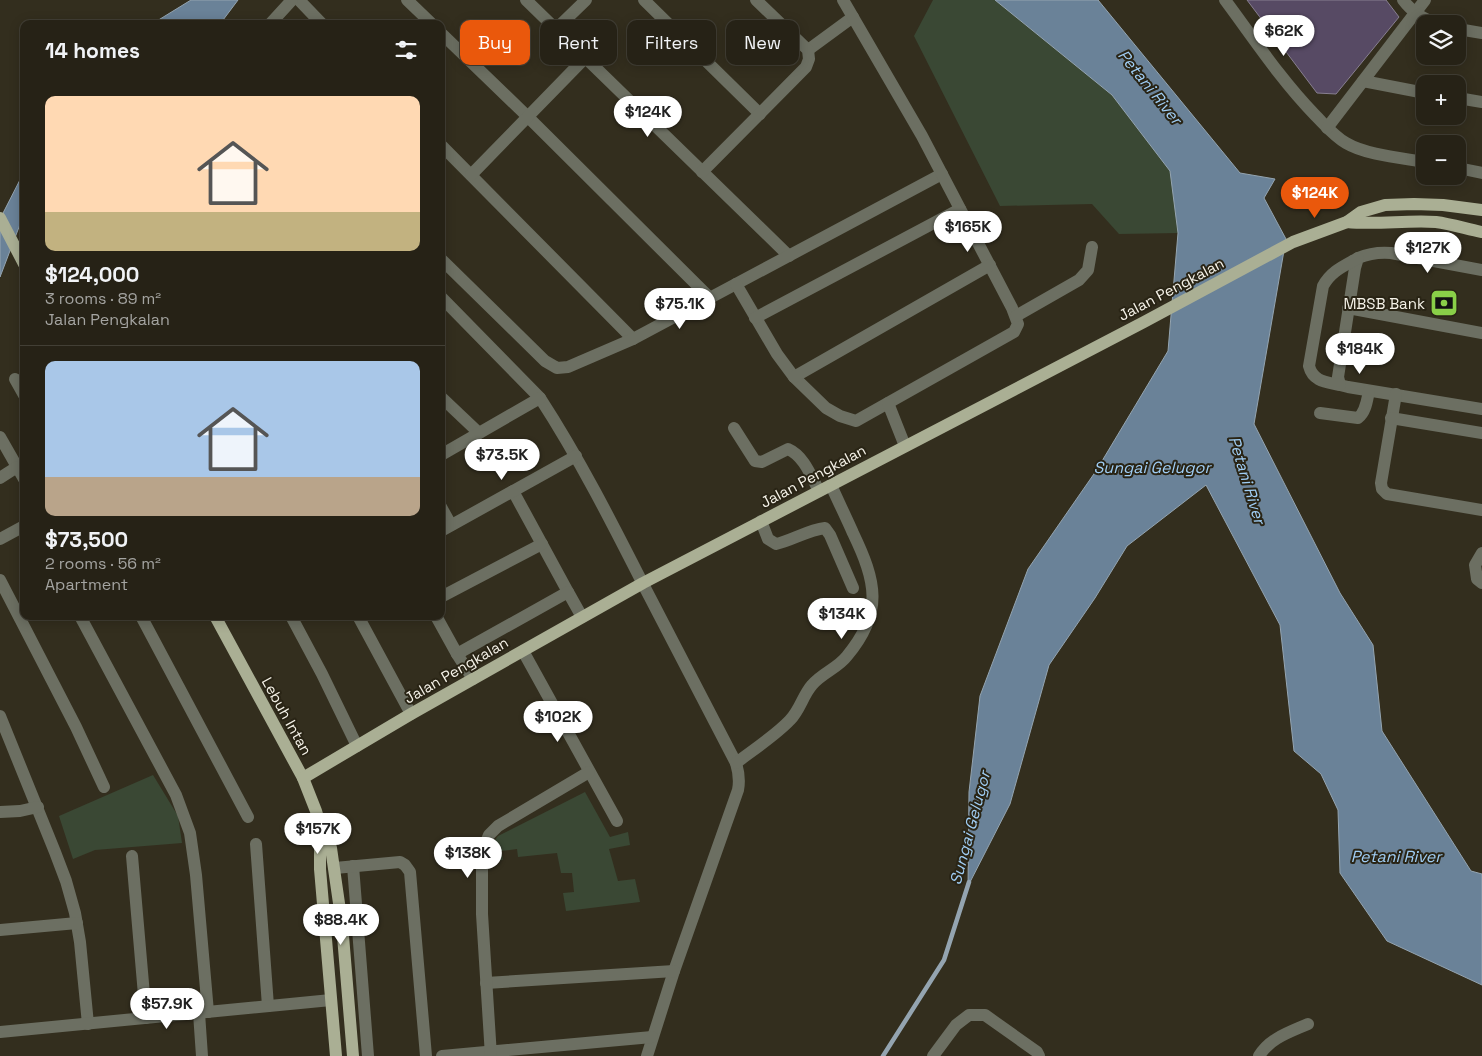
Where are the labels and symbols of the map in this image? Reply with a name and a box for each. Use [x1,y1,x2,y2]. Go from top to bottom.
pin: $62K [1254,15,1314,57]
water label: Petani River [1113,45,1188,130]
pin: $124K [613,96,683,138]
pin: $124K [1280,176,1350,219]
pin: $165K [933,210,1003,253]
pin: $127K [1393,232,1463,274]
street label: Jalan Pengkalan [1115,253,1227,325]
pin: $75.1K [639,288,721,330]
bank icon: MBSB Bank [1429,288,1459,318]
place label: MBSB Bank [1343,294,1425,313]
pin: $184K [1325,332,1395,375]
water label: Petani River [1224,434,1271,528]
pin: $73.5K [461,438,543,481]
street label: Jalan Pengkalan [757,440,869,512]
water label: Sungai Gelugor [1094,457,1212,478]
pin: $134K [807,598,877,640]
street label: Jalan Pengkalan [401,633,511,707]
street label: Lebuh Intan [258,674,316,758]
pin: $102K [523,700,593,743]
water label: Sungai Gelugor [945,767,996,887]
pin: $157K [283,812,353,855]
pin: $138K [433,836,503,879]
water label: Petani River [1351,846,1443,867]
pin: $88.4K [300,904,382,946]
pin: $57.9K [126,988,208,1030]

